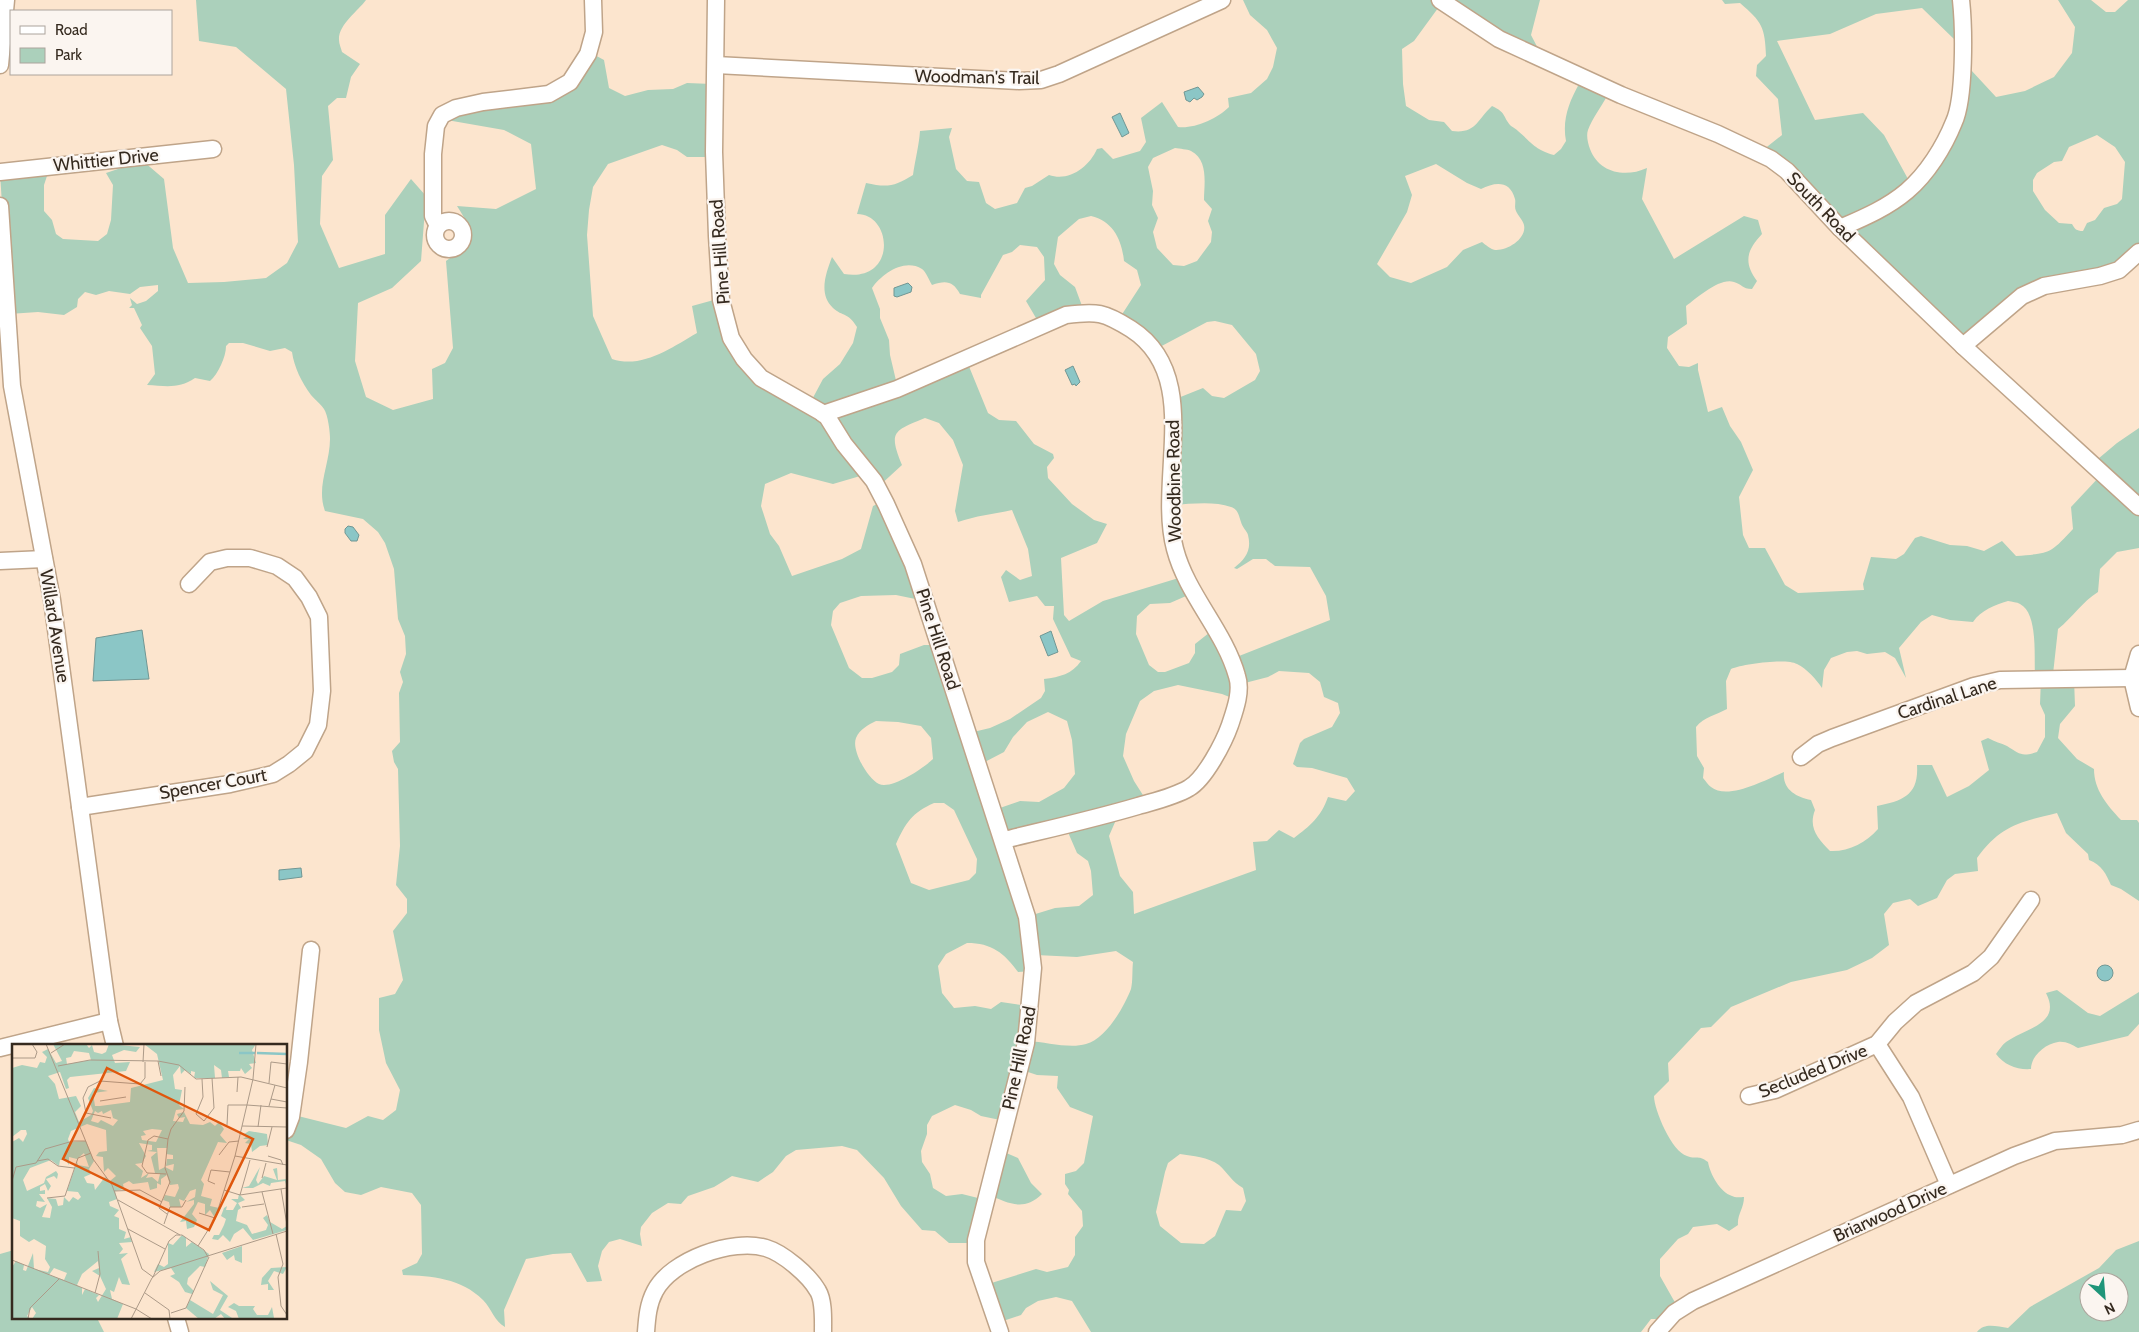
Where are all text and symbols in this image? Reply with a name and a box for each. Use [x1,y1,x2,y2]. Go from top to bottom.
legend [10,10,172,75]
text: Road [55,21,88,39]
text: Park [55,46,82,64]
street label: Woodman's Trail [914,65,1040,89]
street label: Whittier Drive [52,144,160,176]
street label: South Road [1782,167,1860,247]
street label: Pine Hill Road [705,199,735,305]
street label: Woodbine Road [1162,420,1186,542]
street label: Willard Avenue [35,568,75,684]
street label: Pine Hill Road [911,586,965,692]
street label: Cardinal Lane [1895,672,1999,724]
street label: Spencer Court [158,764,268,804]
street label: Pine Hill Road [997,1004,1041,1112]
street label: Secluded Drive [1755,1039,1871,1103]
inset map [12,1044,288,1320]
street label: Briarwood Drive [1830,1177,1950,1247]
north arrow [2079,1272,2129,1322]
text: N [2101,1298,2118,1319]

